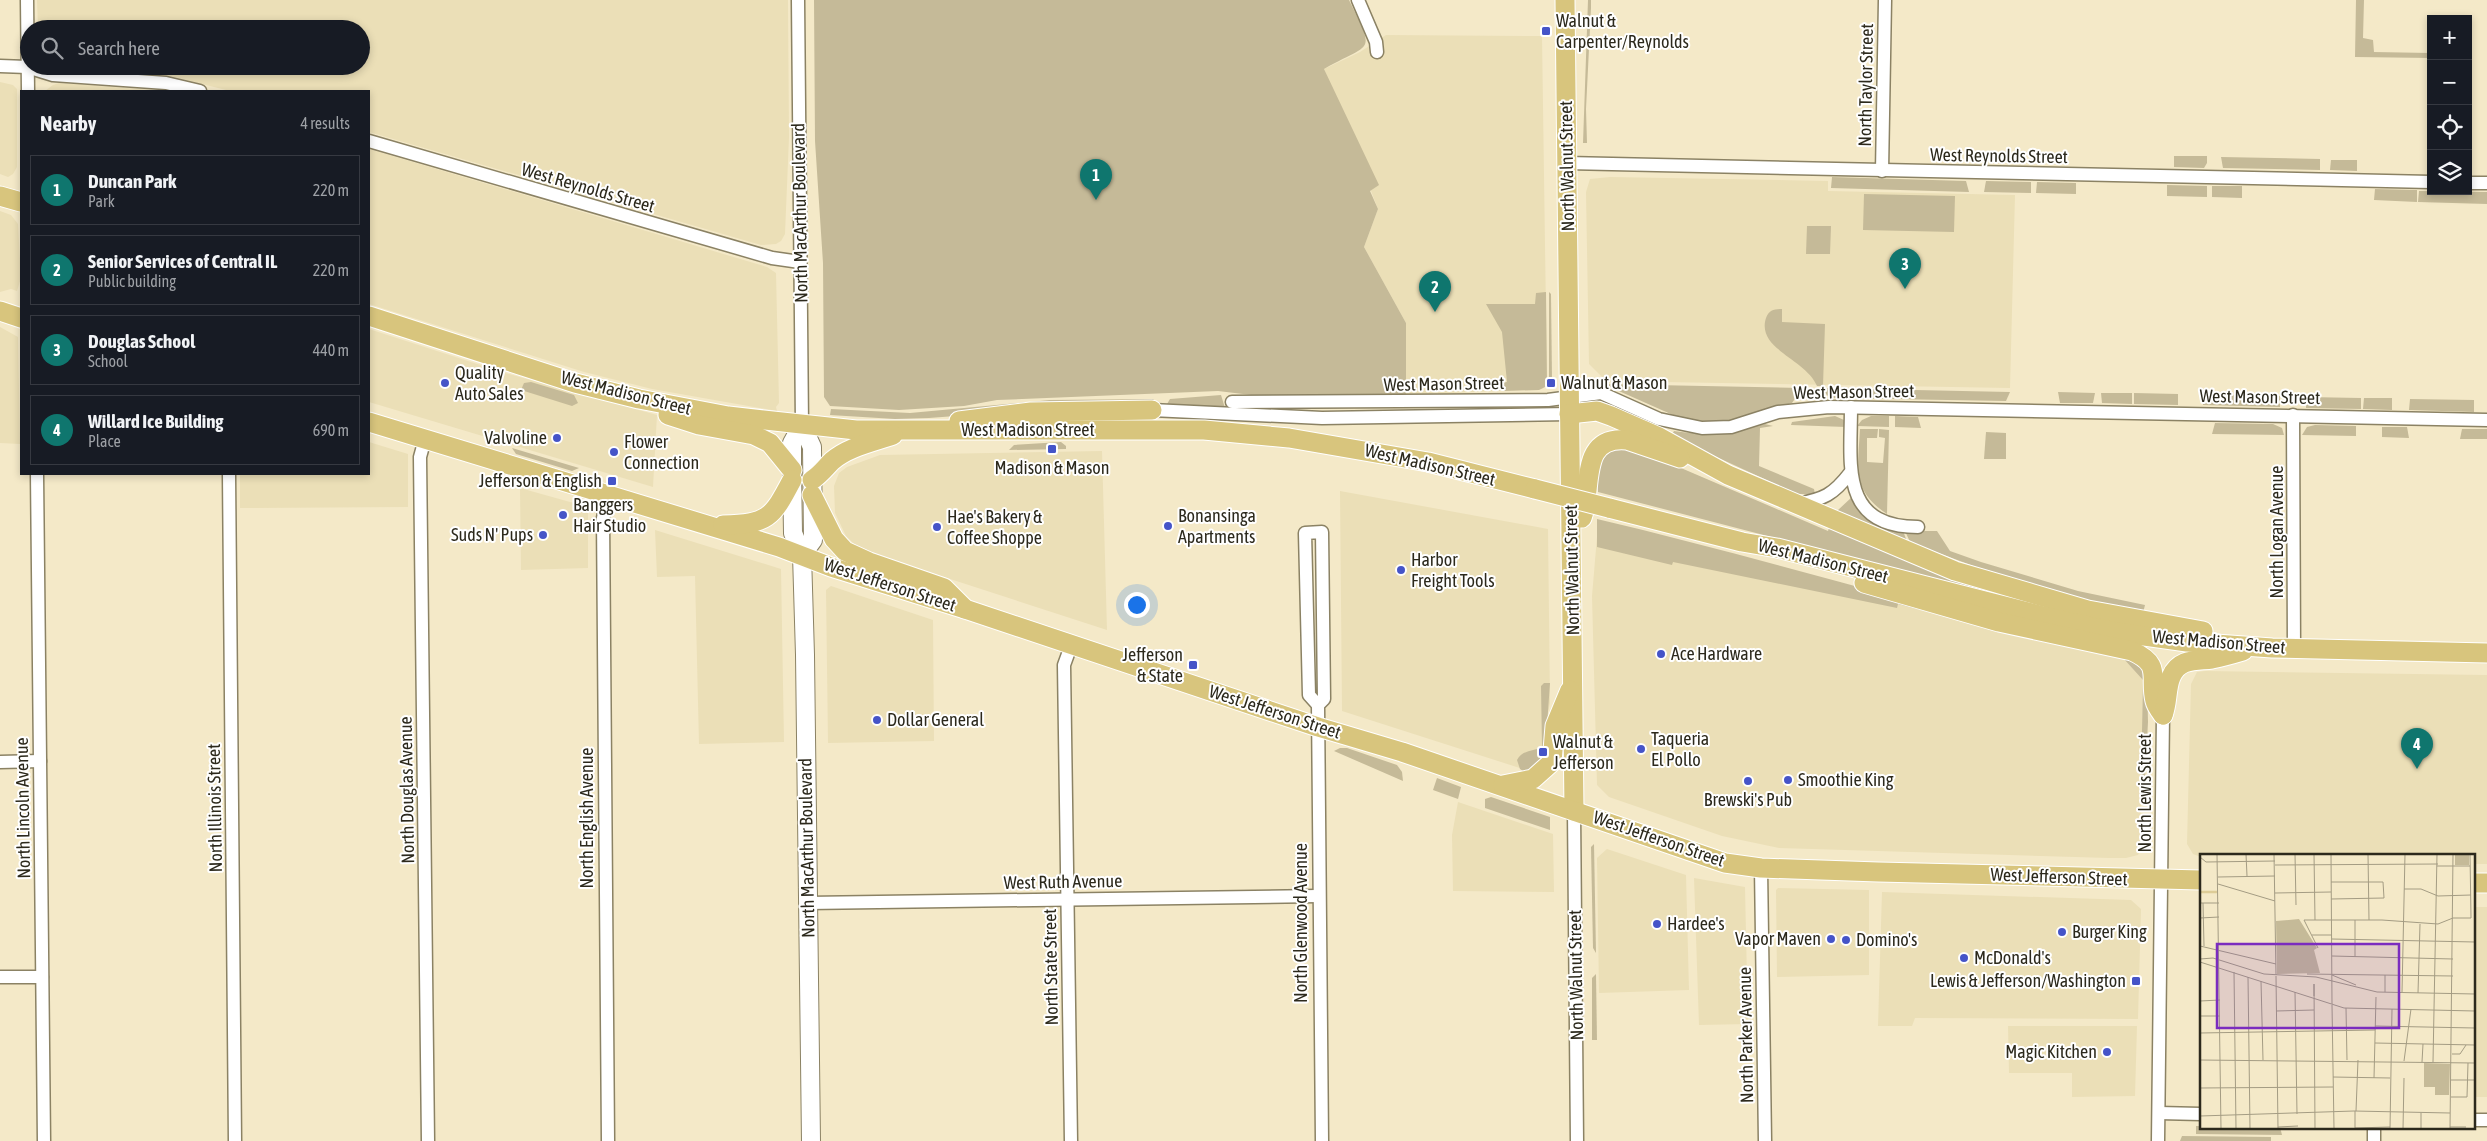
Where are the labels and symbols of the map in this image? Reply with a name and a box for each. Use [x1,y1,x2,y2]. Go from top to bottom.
place label: Walnut & Carpenter/Reynolds [1556,10,1689,52]
street label: North Taylor Street [1854,23,1877,147]
marker: Walnut & Carpenter/Reynolds [1540,25,1552,37]
street label: North Walnut Street [1555,100,1578,232]
street label: North MacArthur Boulevard [787,123,812,303]
street label: West Reynolds Street [1930,144,2068,167]
street label: West Reynolds Street [519,158,657,217]
pin: 1 [1080,159,1112,200]
pin: 3 [1889,248,1921,289]
pin: 2 [1419,271,1451,312]
place label: Quality Auto Sales [455,362,524,404]
street label: West Madison Street [559,366,693,419]
street label: West Mason Street [1384,372,1504,395]
place label: Walnut & Mason [1561,372,1668,393]
marker: Quality Auto Sales [439,377,451,389]
marker: Walnut & Mason [1545,377,1557,389]
street label: West Mason Street [1794,380,1914,403]
street label: West Mason Street [2200,385,2320,408]
street label: West Madison Street [961,419,1095,440]
place label: Valvoline [484,427,547,448]
place label: Flower Connection [624,431,699,473]
marker: Valvoline [551,432,563,444]
street label: West Madison Street [1363,439,1497,490]
marker: Madison & Mason [1046,443,1058,455]
marker: Flower Connection [608,446,620,458]
place label: Madison & Mason [995,457,1109,478]
street label: North Logan Avenue [2266,466,2287,598]
place label: Jefferson & English [479,470,602,491]
marker: Jefferson & English [606,475,618,487]
place label: Banggers Hair Studio [573,494,646,536]
street label: North Walnut Street [1560,504,1583,636]
place label: Bonansinga Apartments [1178,505,1256,547]
place label: Hae's Bakery & Coffee Shoppe [947,506,1043,548]
marker: Banggers Hair Studio [557,509,569,521]
marker: Bonansinga Apartments [1162,520,1174,532]
marker: Hae's Bakery & Coffee Shoppe [931,521,943,533]
place label: Suds N' Pups [451,524,533,545]
marker: Suds N' Pups [537,529,549,541]
street label: West Madison Street [1756,534,1890,587]
place label: Harbor Freight Tools [1411,549,1495,591]
street label: West Jefferson Street [822,553,959,616]
marker: Harbor Freight Tools [1395,564,1407,576]
your location [1124,592,1150,618]
street label: West Madison Street [2152,625,2286,658]
place label: Ace Hardware [1671,643,1762,664]
place label: Jefferson & State [1122,644,1183,686]
marker: Ace Hardware [1655,648,1667,660]
marker: Jefferson & State [1187,659,1199,671]
street label: West Jefferson Street [1207,680,1344,743]
place label: Dollar General [887,709,984,730]
marker: Dollar General [871,714,883,726]
street label: North Douglas Avenue [395,716,418,864]
place label: Taqueria El Pollo [1651,728,1709,770]
pin: 4 [2401,728,2433,769]
place label: Walnut & Jefferson [1553,731,1614,773]
street label: North Lewis Street [2134,734,2155,852]
street label: North Lincoln Avenue [11,737,34,879]
marker: Taqueria El Pollo [1635,743,1647,755]
street label: North Illinois Street [203,744,226,872]
marker: Walnut & Jefferson [1537,746,1549,758]
street label: North English Avenue [576,747,597,889]
street label: North MacArthur Boulevard [794,758,819,938]
place label: Smoothie King [1798,769,1894,790]
marker: Smoothie King [1782,774,1794,786]
marker: Brewski's Pub [1742,775,1754,787]
place label: Brewski's Pub [1704,789,1792,810]
street label: West Jefferson Street [1591,806,1728,871]
street label: North Glenwood Avenue [1290,843,1311,1003]
inset map [2200,854,2474,1128]
street label: West Jefferson Street [1990,864,2128,889]
street label: West Ruth Avenue [1004,870,1122,893]
street label: North State Street [1039,908,1062,1026]
street label: North Walnut Street [1564,909,1587,1041]
place label: Hardee's [1667,913,1725,934]
marker: Hardee's [1651,918,1663,930]
place label: Burger King [2072,921,2147,942]
marker: Burger King [2056,926,2068,938]
place label: Vapor Maven [1735,928,1821,949]
place label: Domino's [1856,929,1917,950]
marker: Vapor Maven [1825,933,1837,945]
marker: Domino's [1840,934,1852,946]
place label: McDonald's [1974,947,2051,968]
marker: McDonald's [1958,952,1970,964]
street label: North Parker Avenue [1734,967,1757,1103]
place label: Lewis & Jefferson/Washington [1930,970,2126,991]
marker: Lewis & Jefferson/Washington [2130,975,2142,987]
place label: Magic Kitchen [2005,1041,2097,1062]
marker: Magic Kitchen [2101,1046,2113,1058]

